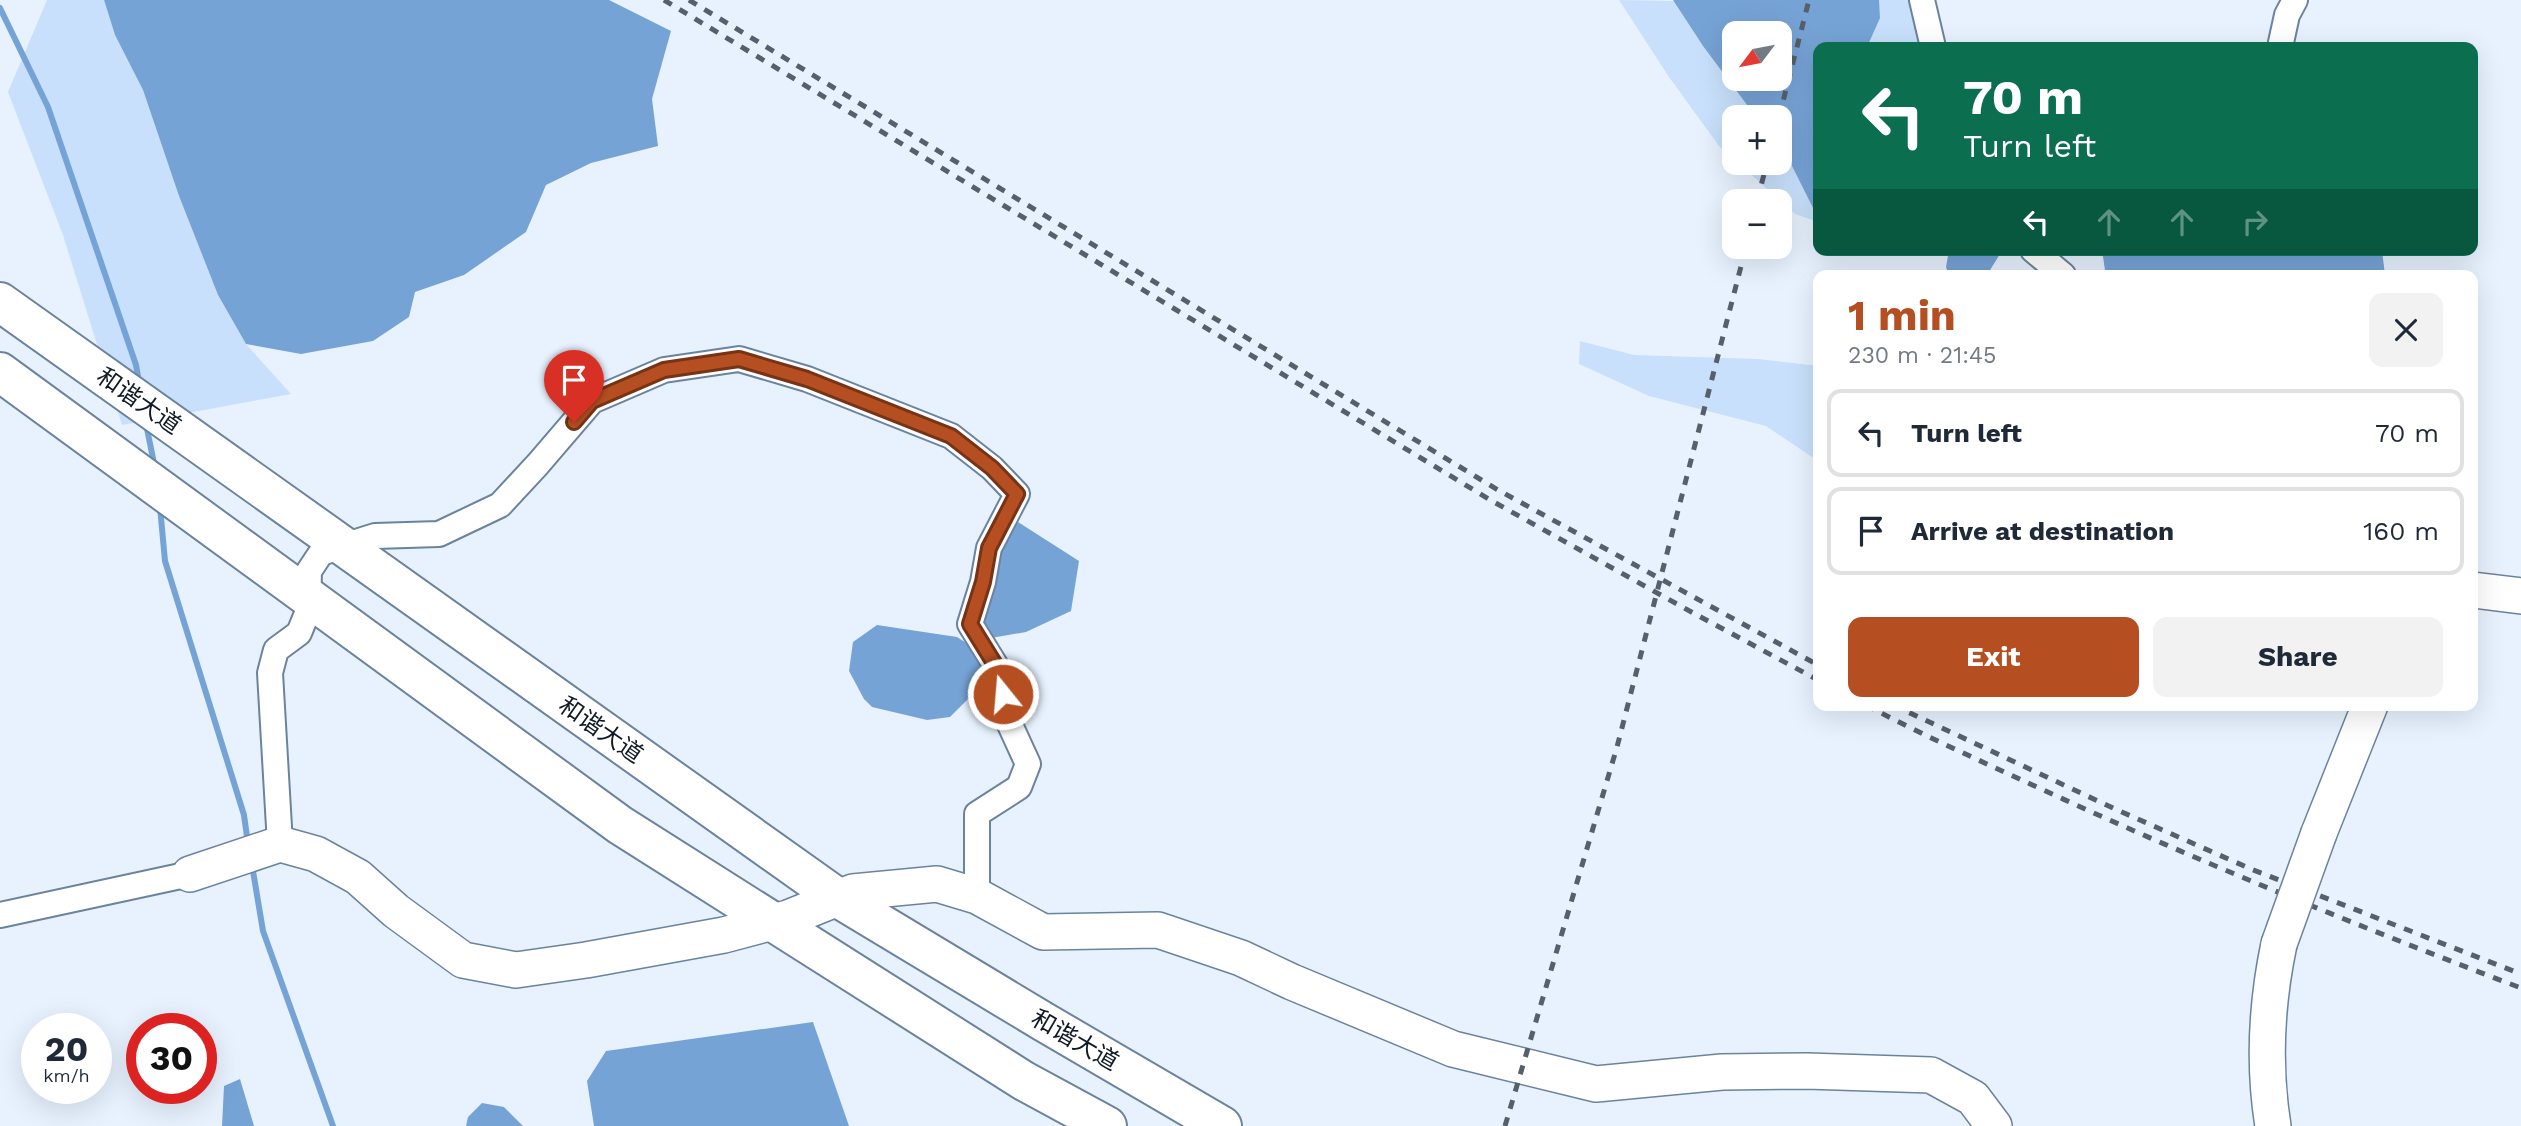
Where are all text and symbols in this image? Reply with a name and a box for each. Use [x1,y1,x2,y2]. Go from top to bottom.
north arrow [1722,21,1792,91]
map controls [1722,21,1792,259]
text: 70 m [1963,68,2083,126]
icon: left [1848,70,1939,161]
button: + [1722,105,1792,175]
text: Turn left [1963,127,2096,165]
button: − [1722,189,1792,259]
icon: left [2017,203,2055,241]
icon: ahead [2090,203,2128,241]
icon: ahead [2163,203,2201,241]
icon: right [2236,203,2274,241]
text: 1 min [1848,291,1956,340]
button: close [2369,293,2443,367]
text: 230 m · 21:45 [1848,342,1996,369]
pin [544,350,604,422]
icon: arrive [555,361,593,399]
street label: 和谐大道 [92,362,186,440]
icon: left [1852,414,1890,452]
text: Turn left [1911,418,2022,448]
text: 70 m [2375,418,2439,448]
icon: arrive [1852,512,1890,550]
text: Arrive at destination [1911,516,2174,546]
text: 160 m [2363,516,2439,546]
button: Exit [1848,617,2139,697]
button: Share [2153,617,2443,697]
position arrow [966,657,1040,731]
street label: 和谐大道 [554,691,648,769]
street label: 和谐大道 [1026,1004,1124,1076]
speed limit sign: 30 [126,1013,217,1104]
text: 20 [45,1028,88,1070]
text: km/h [43,1065,90,1086]

